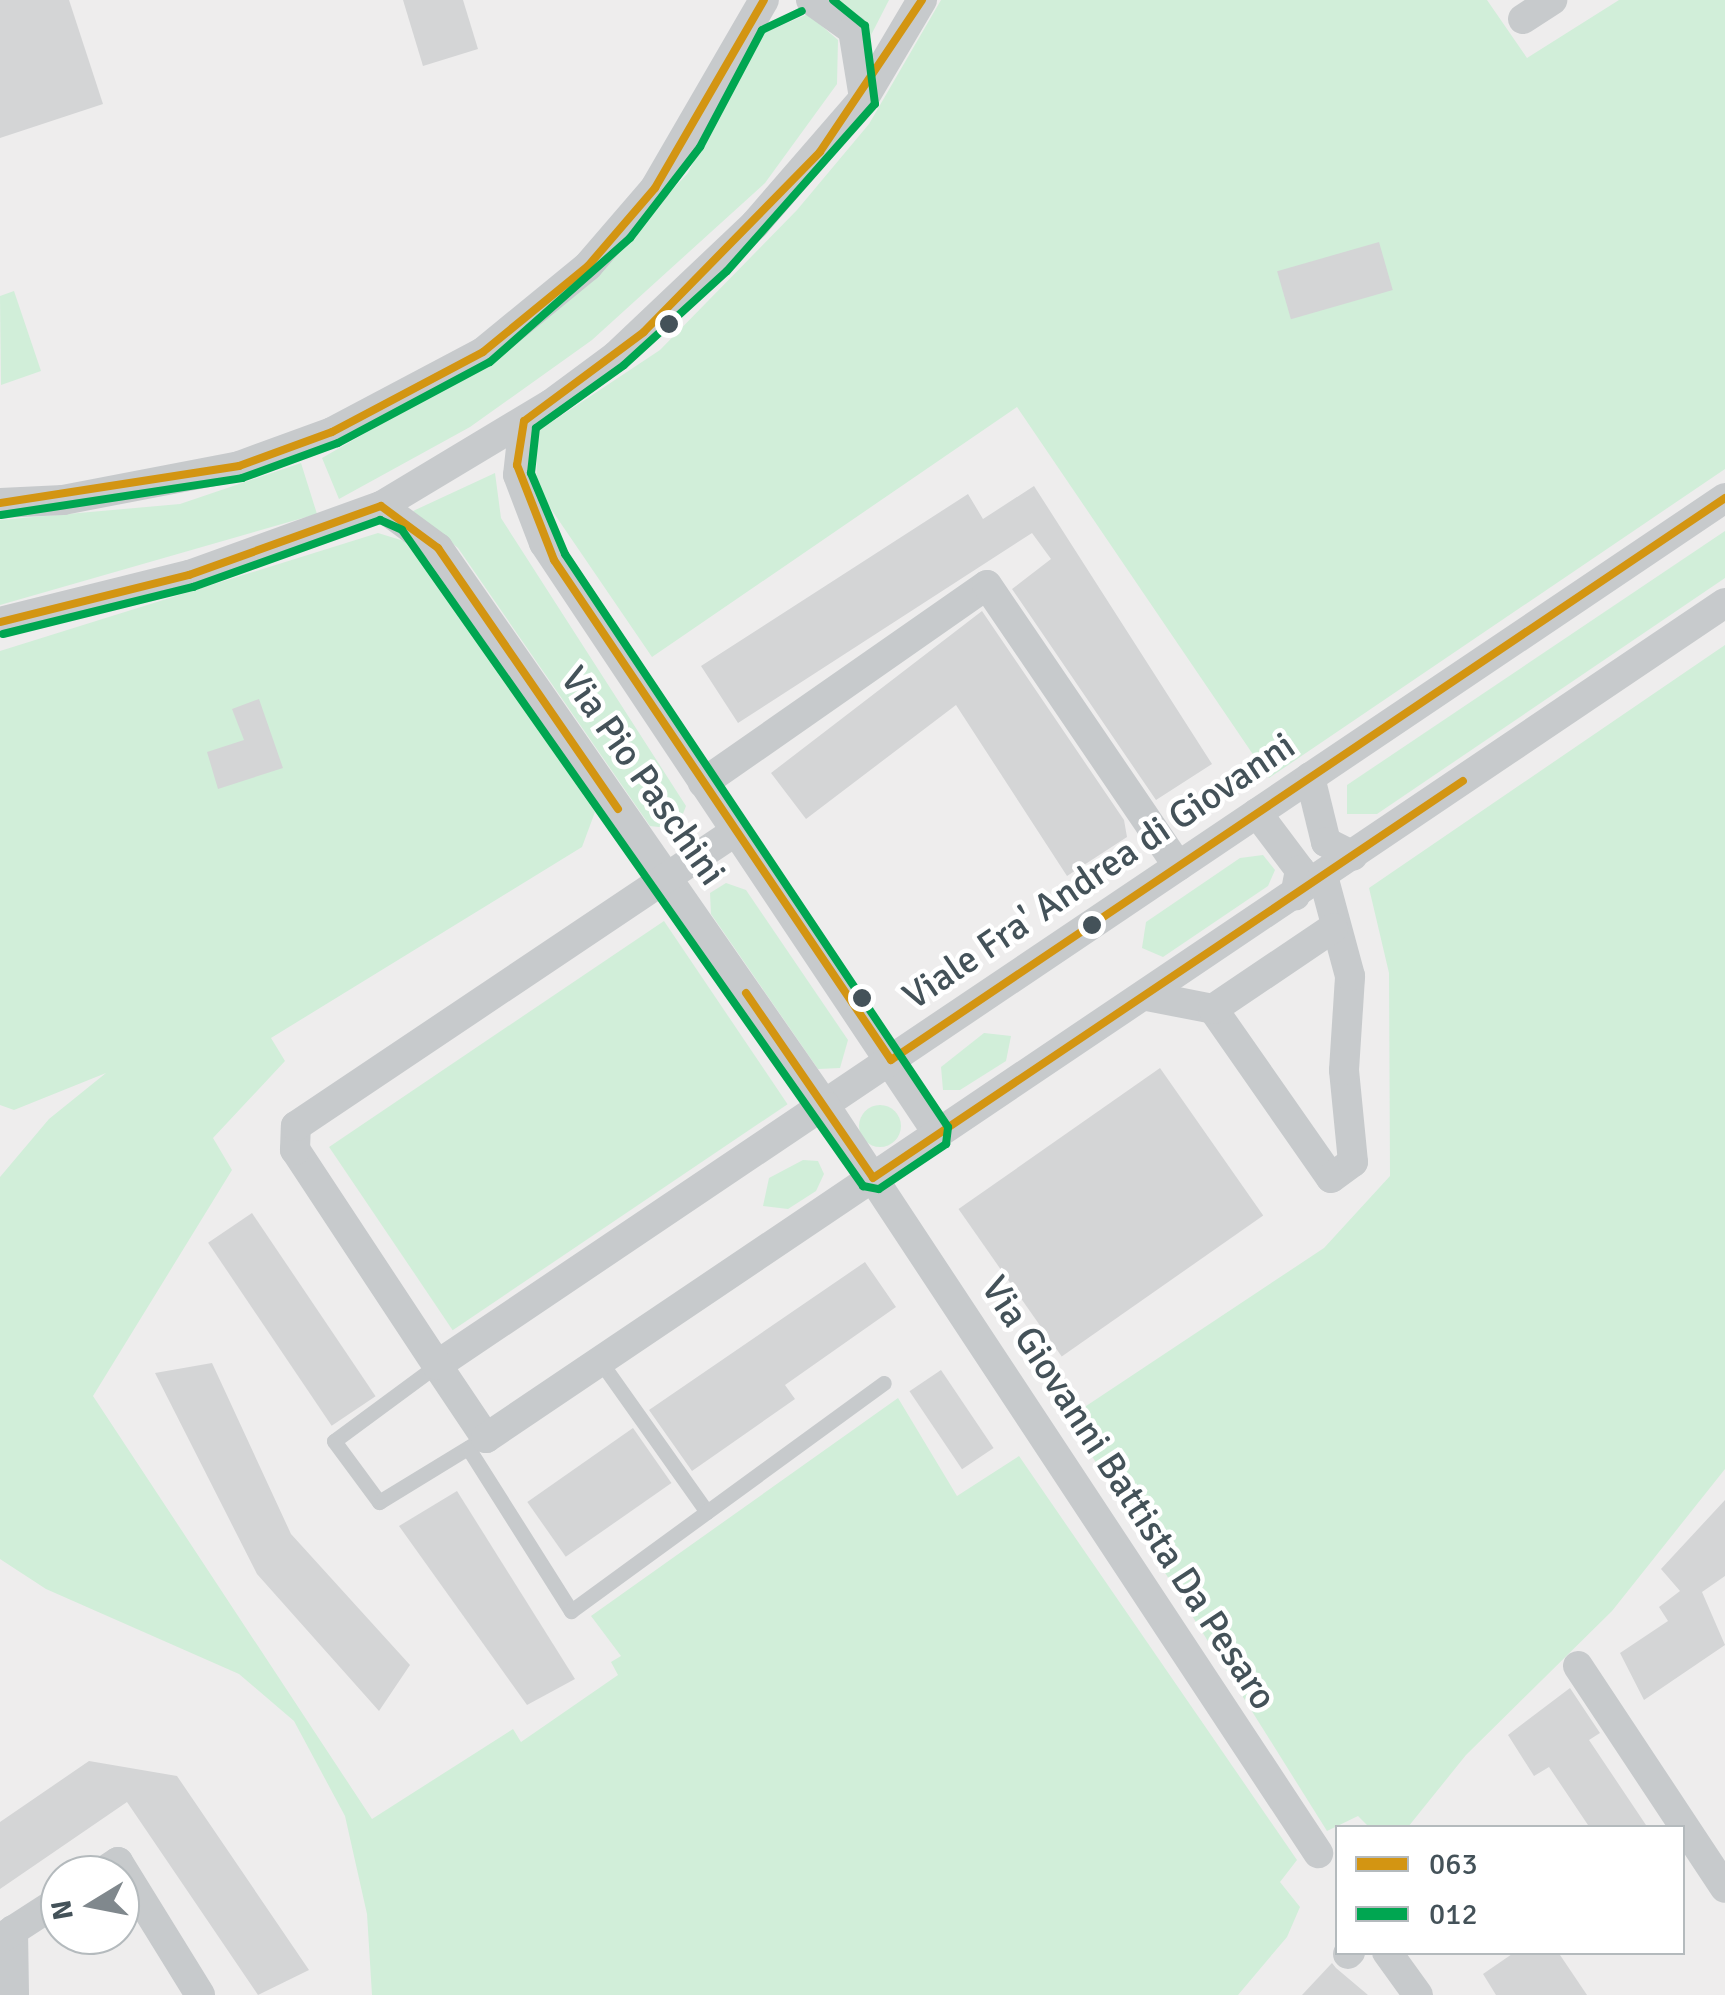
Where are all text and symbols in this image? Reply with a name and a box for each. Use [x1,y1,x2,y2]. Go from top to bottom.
unlabelled marker [659,314,679,334]
street label: Via Pio Paschini [551,658,735,894]
street label: Viale Fra' Andrea di Giovanni [894,723,1304,1019]
unlabelled marker [1082,915,1102,935]
unlabelled marker [852,988,872,1008]
street label: Via Giovanni Battista Da Pesaro [972,1268,1286,1718]
legend [1335,1825,1685,1955]
text: 063 [1429,1846,1478,1883]
north arrow [40,1855,140,1955]
text: 012 [1429,1896,1478,1933]
text: N [44,1897,81,1922]

